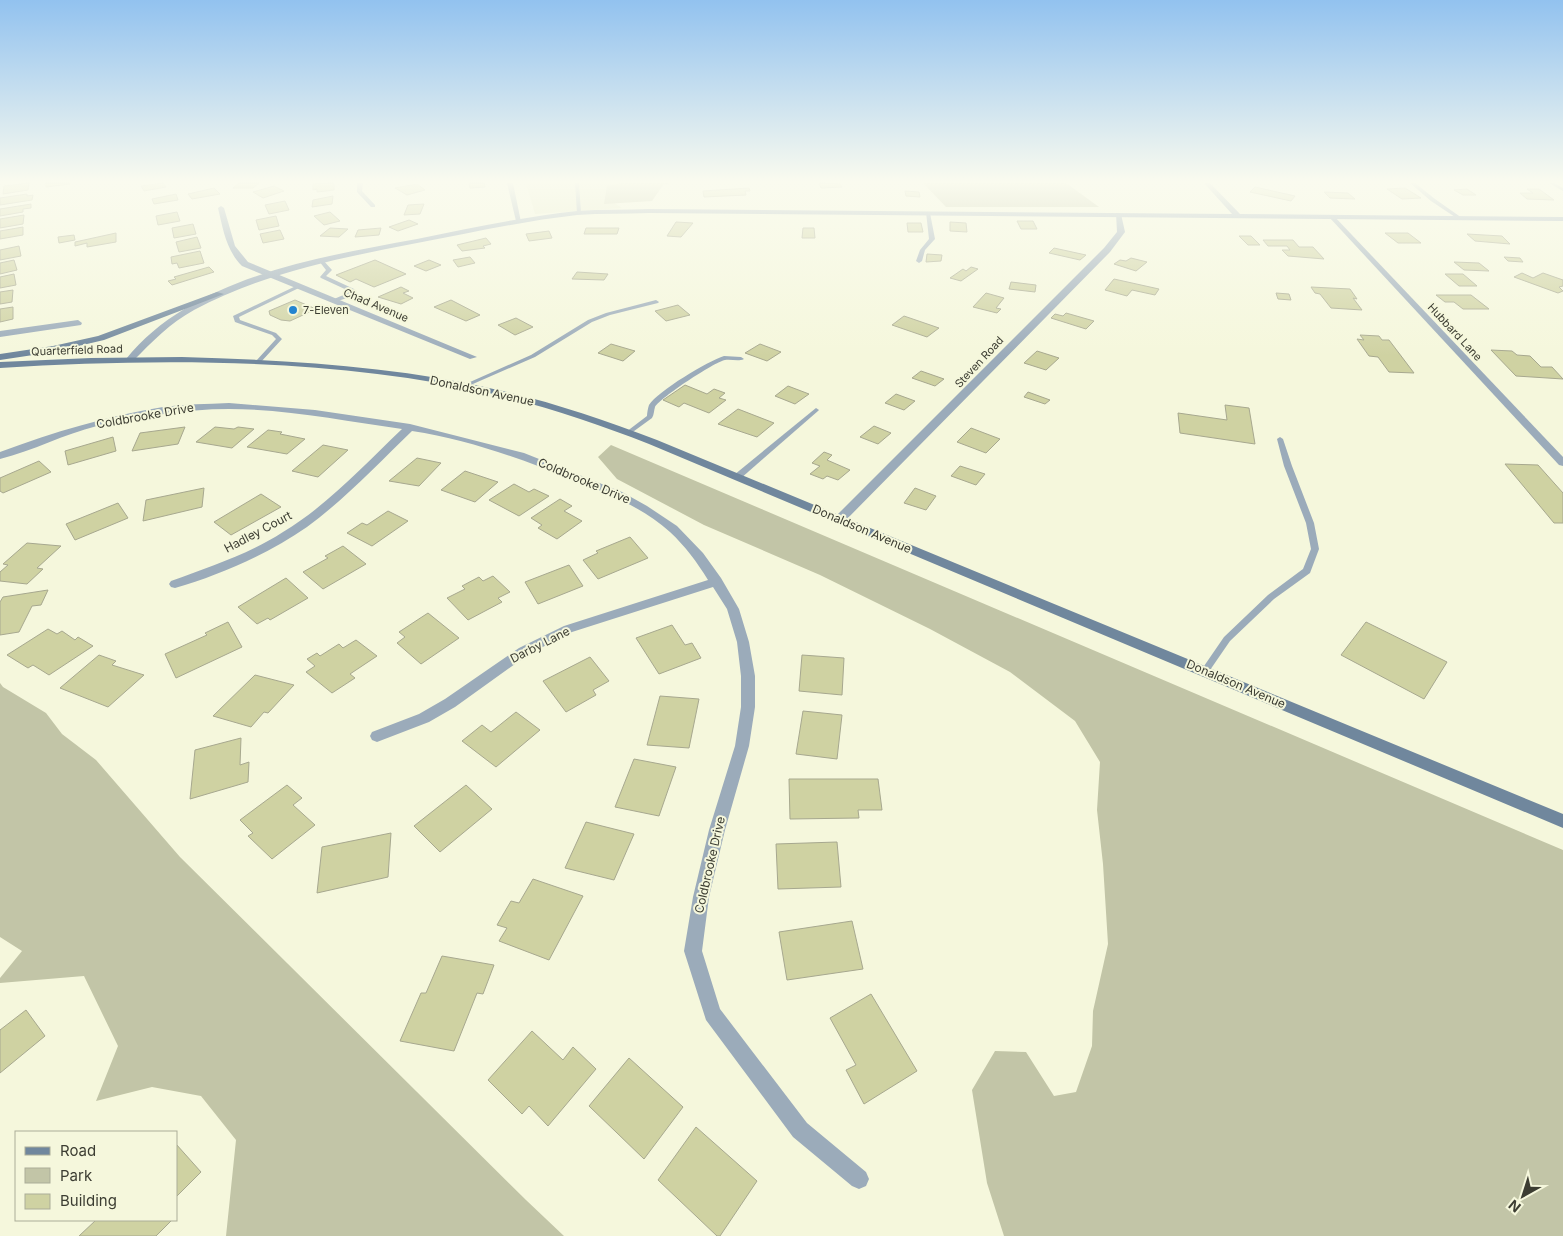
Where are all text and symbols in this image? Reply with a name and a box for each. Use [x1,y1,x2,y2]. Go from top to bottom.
street label: Chad Avenue [341,285,411,325]
street label: Hubbard Lane [1425,300,1485,364]
place label: 7-Eleven [303,303,349,317]
marker: 7-Eleven [287,304,299,316]
street label: Steven Road [952,333,1006,391]
street label: Quarterfield Road [31,341,123,359]
street label: Donaldson Avenue [429,372,536,409]
street label: Coldbrooke Drive [95,400,195,431]
street label: Coldbrooke Drive [536,454,633,507]
street label: Donaldson Avenue [810,501,914,556]
street label: Hadley Court [221,507,294,556]
street label: Darby Lane [507,623,572,666]
street label: Donaldson Avenue [1184,656,1288,711]
street label: Coldbrooke Drive [691,815,728,915]
legend [15,1131,178,1221]
text: Road [60,1141,96,1160]
text: Park [60,1166,93,1185]
north arrow [1498,1171,1548,1221]
text: Building [60,1191,117,1210]
text: N [1505,1197,1524,1216]

